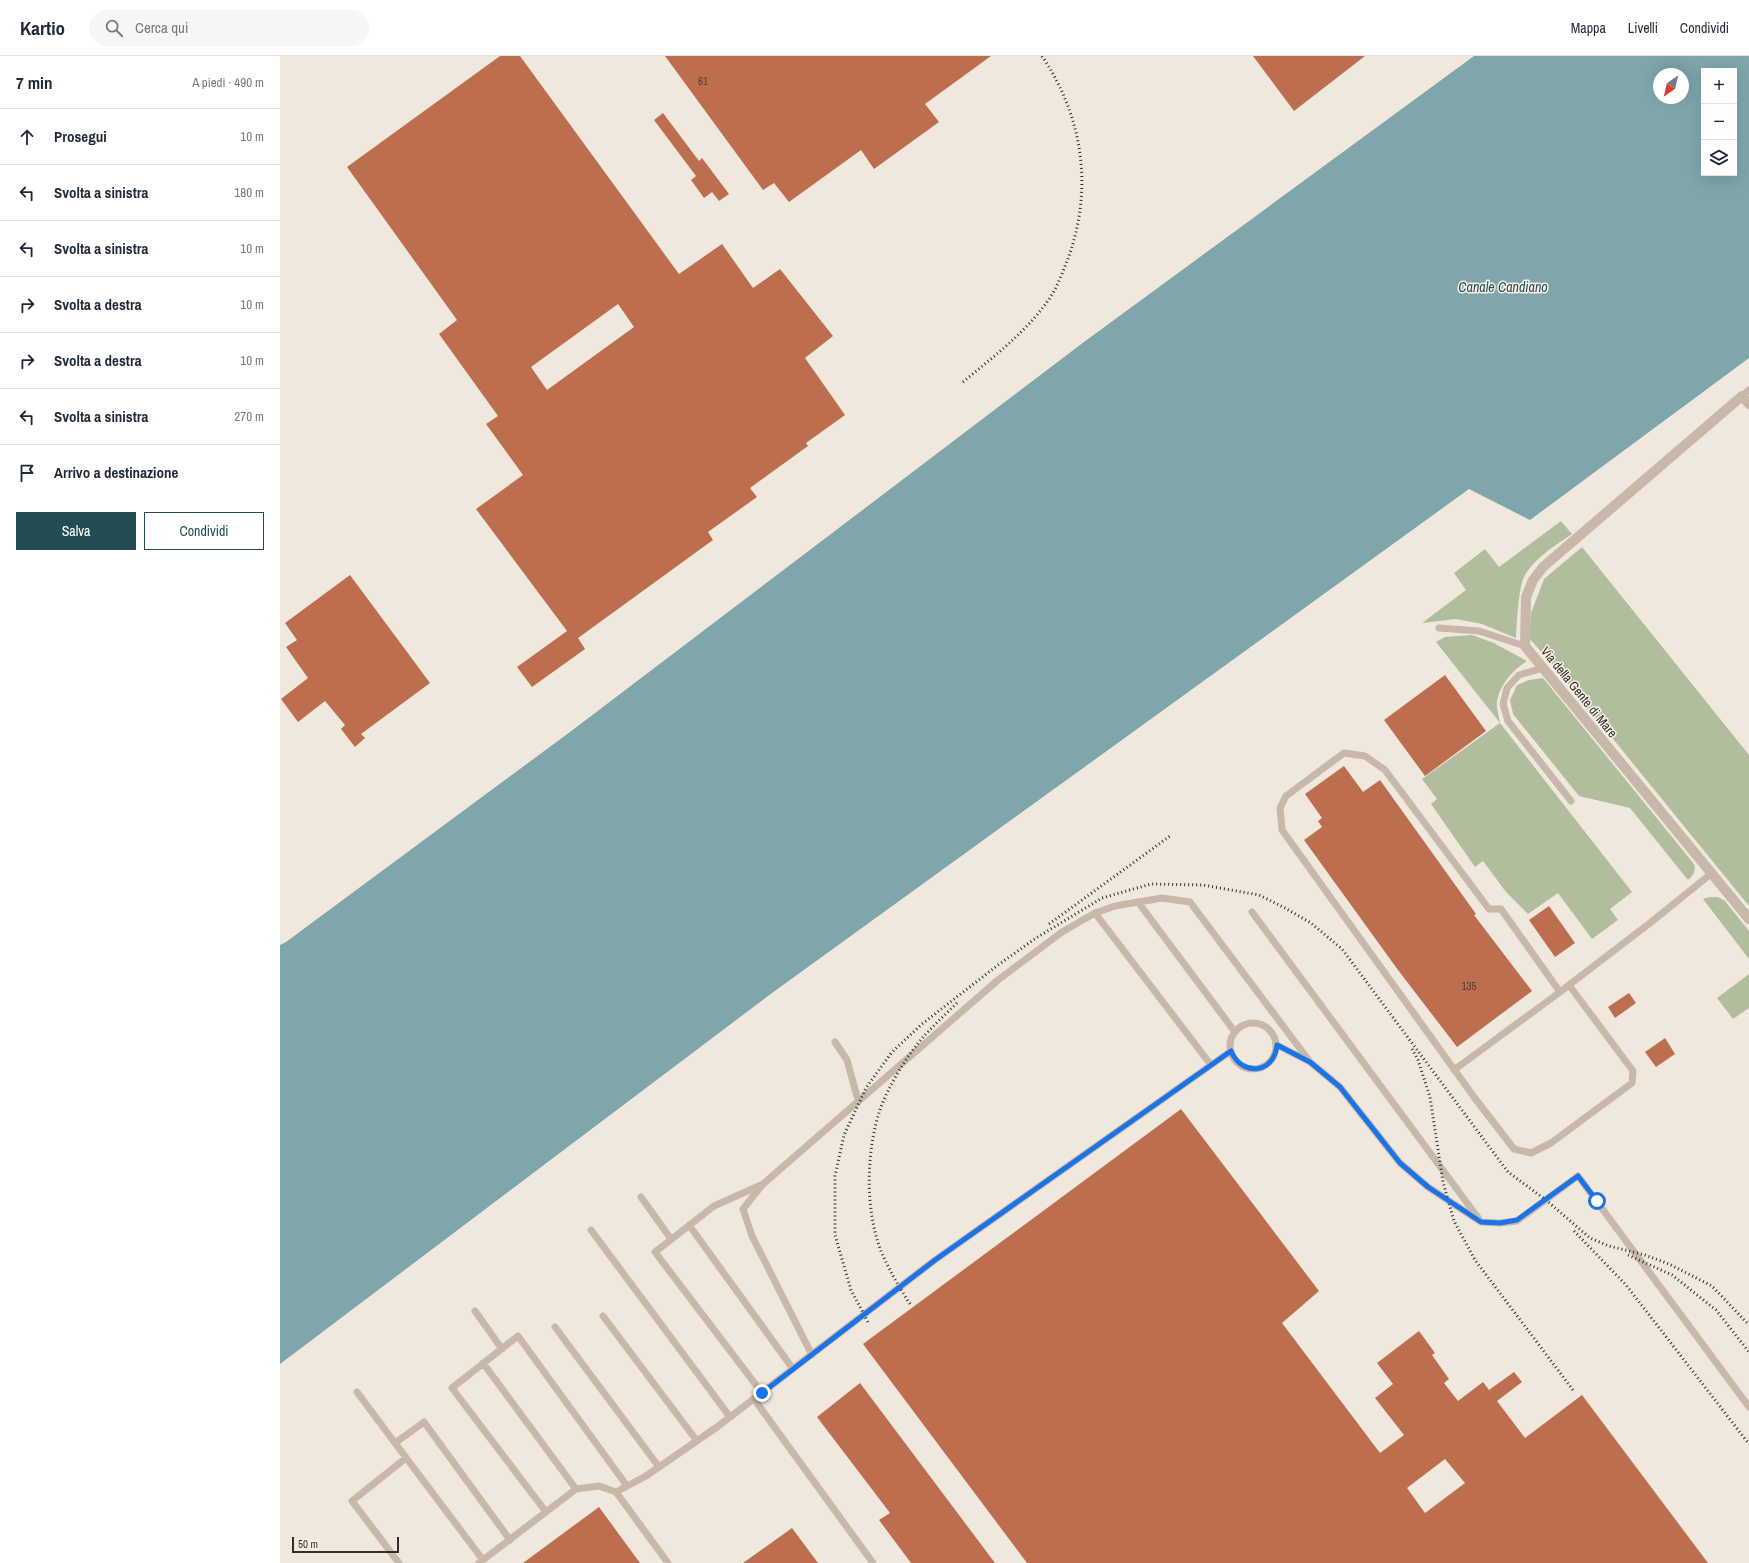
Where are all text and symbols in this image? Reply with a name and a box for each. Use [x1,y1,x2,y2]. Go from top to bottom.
search box [89,10,369,46]
text: Kartio [20,15,65,41]
icon: search [103,17,125,39]
text: Cerca qui [135,17,188,38]
text: Mappa [1571,19,1606,37]
text: Livelli [1628,19,1658,37]
text: Condividi [1680,19,1729,37]
north arrow [1653,68,1689,104]
map controls [1701,68,1737,176]
button: + [1701,68,1737,104]
text: 7 min [16,71,52,94]
text: A piedi · 490 m [192,74,264,91]
house number: 61 [698,74,708,88]
button: − [1701,104,1737,140]
icon: ahead [16,126,38,148]
text: Prosegui [54,126,107,147]
text: 10 m [240,128,264,145]
button: layers [1701,140,1737,176]
icon: left [16,182,38,204]
text: Svolta a sinistra [54,182,148,203]
text: 180 m [234,184,264,201]
icon: left [16,238,38,260]
text: Svolta a sinistra [54,238,148,259]
text: 10 m [240,240,264,257]
water label: Canale Candiano [1458,278,1548,296]
icon: right [16,294,38,316]
text: Svolta a destra [54,294,142,315]
text: 10 m [240,296,264,313]
icon: right [16,350,38,372]
text: Svolta a destra [54,350,142,371]
text: 10 m [240,352,264,369]
icon: left [16,406,38,428]
text: Svolta a sinistra [54,406,148,427]
text: 270 m [234,408,264,425]
icon: arrive [16,462,38,484]
text: Arrivo a destinazione [54,462,178,483]
button: Salva [16,512,136,550]
button: Condividi [144,512,264,550]
street label: Via della Gente di Mare [1537,643,1621,741]
house number: 135 [1461,979,1477,993]
route start [1588,1192,1606,1210]
route end [753,1384,771,1402]
scale bar [292,1535,399,1554]
text: 50 m [298,1537,318,1551]

